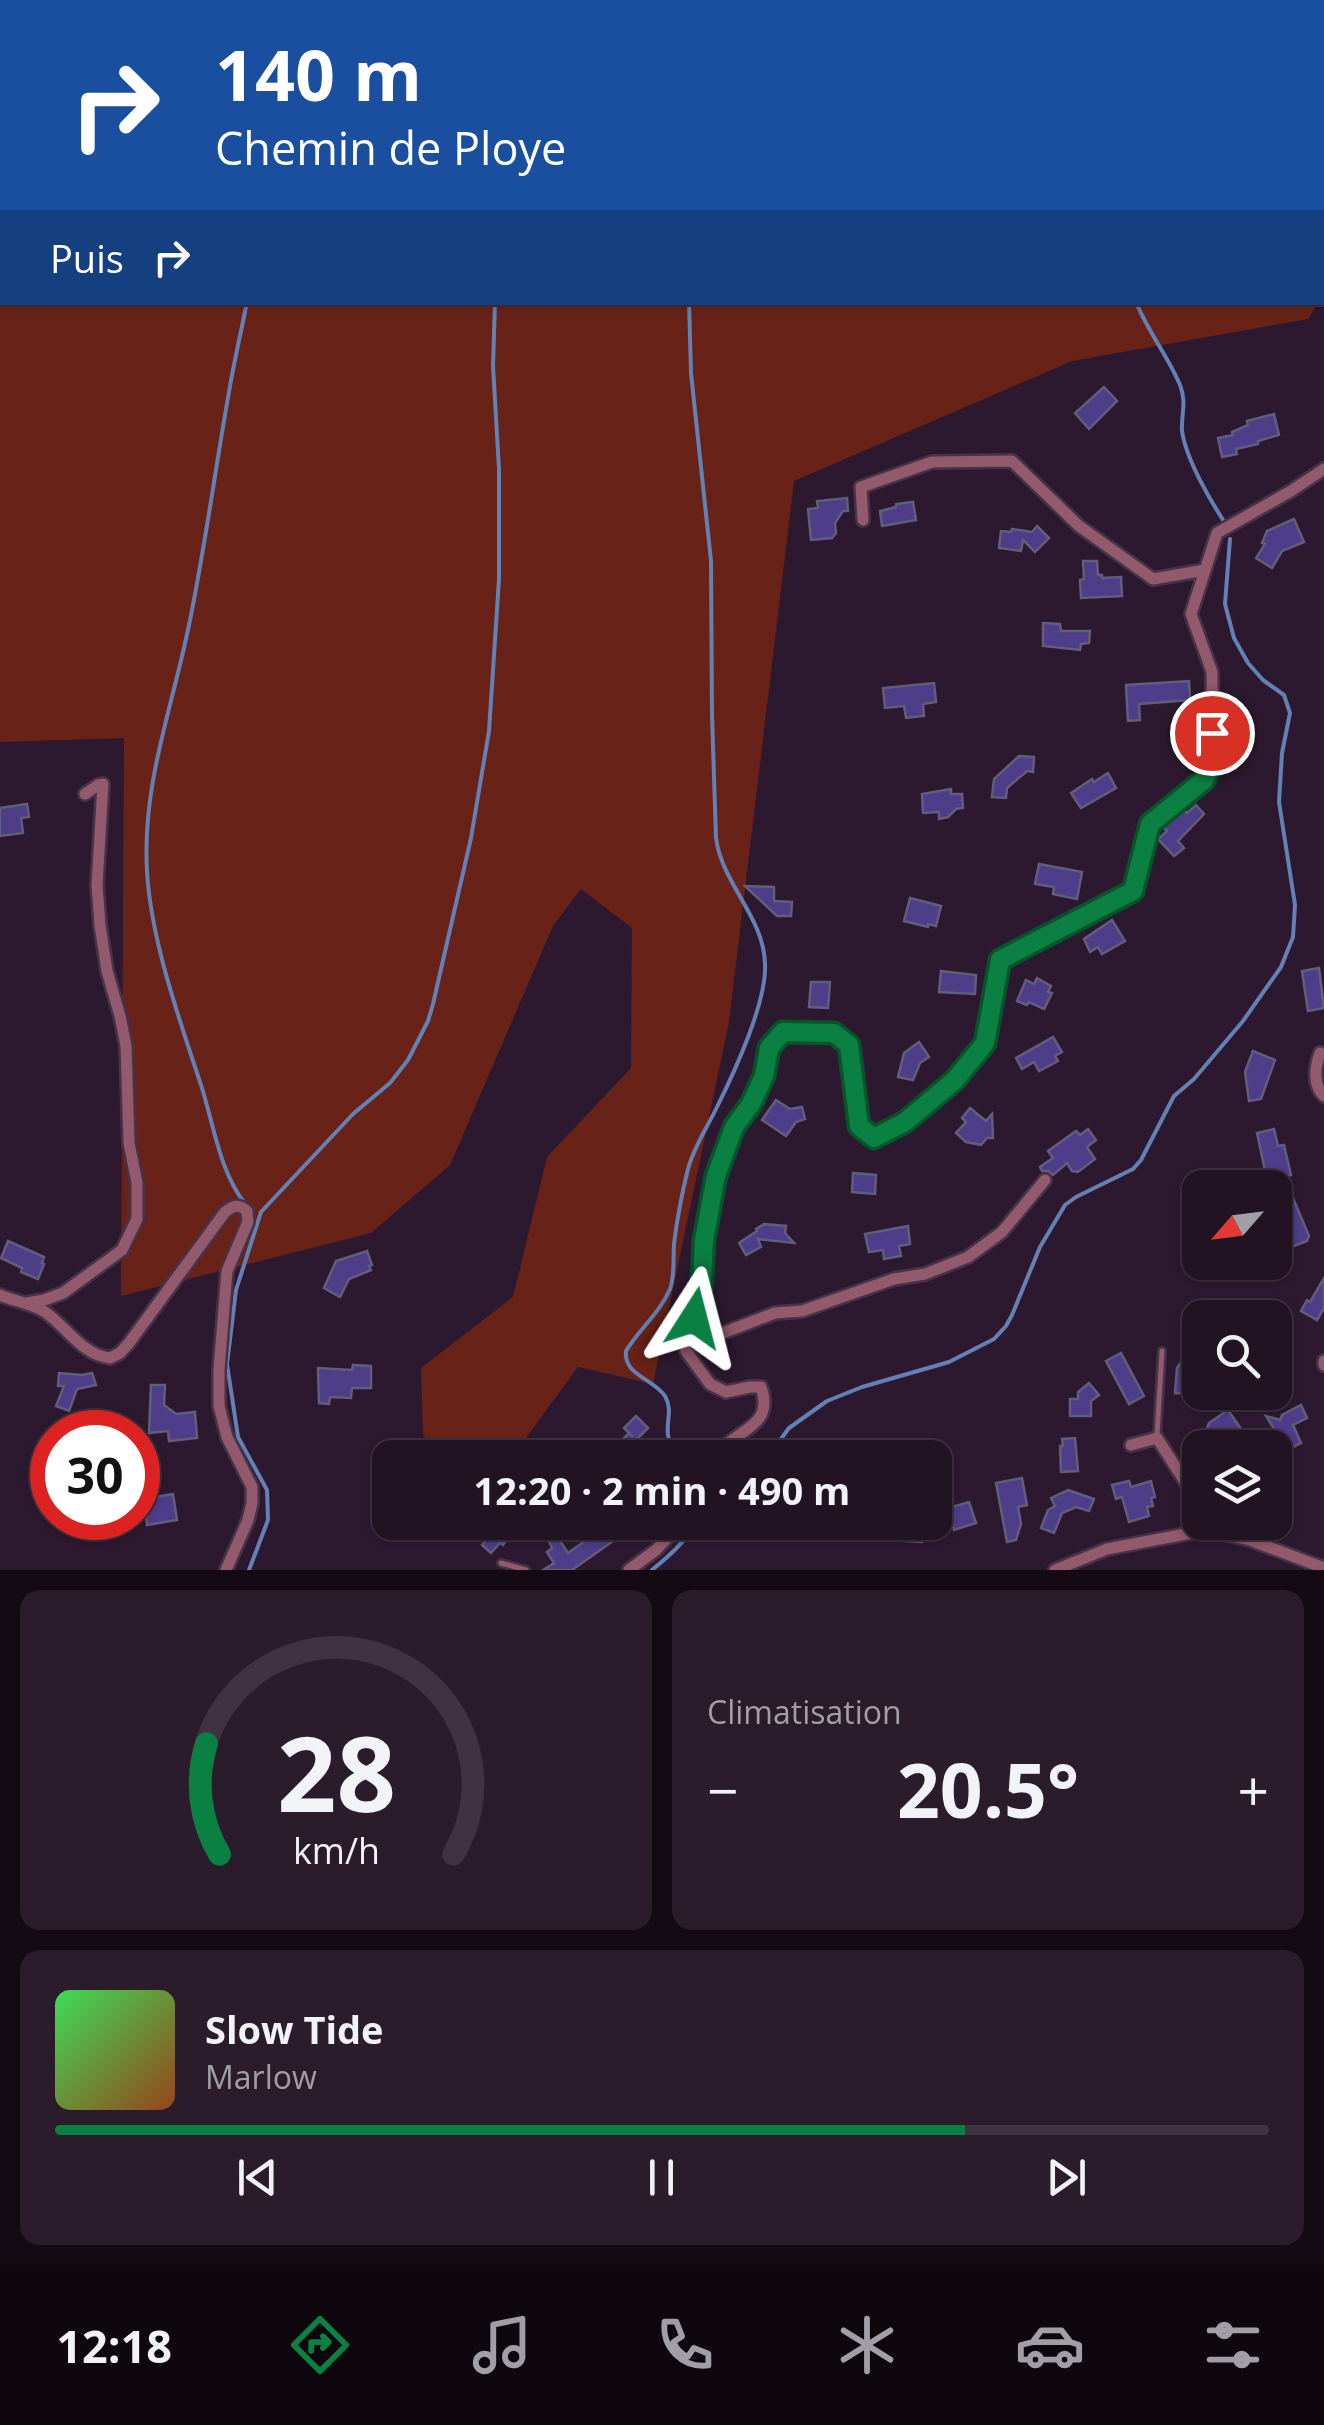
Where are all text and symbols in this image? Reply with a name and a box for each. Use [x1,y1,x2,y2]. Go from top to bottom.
text: 140 m [215,26,422,122]
icon: right [50,40,180,170]
text: Chemin de Ploye [215,117,566,178]
icon: right [144,230,199,285]
text: Puis [50,232,124,284]
pin [1170,691,1255,776]
icon: arrive [1185,706,1240,761]
north arrow [1182,1170,1292,1280]
map controls [1182,1170,1292,1540]
position arrow [642,1266,746,1370]
button: search [1182,1300,1292,1410]
speed limit sign: 30 [30,1410,160,1540]
button: layers [1182,1430,1292,1540]
text: 12:20 · 2 min · 490 m [474,1464,850,1516]
text: Climatisation [707,1690,902,1733]
text: 28 [277,1701,395,1842]
text: 20.5° [897,1738,1079,1840]
text: − [707,1752,738,1827]
text: + [1238,1752,1269,1827]
text: km/h [293,1826,379,1874]
text: Slow Tide [205,2003,384,2055]
text: Marlow [205,2055,317,2098]
icon: previous [230,2150,285,2205]
icon: pause [634,2150,689,2205]
icon: next [1039,2150,1094,2205]
icon: directions [285,2310,355,2380]
icon: music [467,2310,537,2380]
icon: phone [650,2310,720,2380]
icon: climate [832,2310,902,2380]
icon: car [1015,2310,1085,2380]
icon: filters [1198,2310,1268,2380]
text: 12:18 [56,2315,172,2376]

